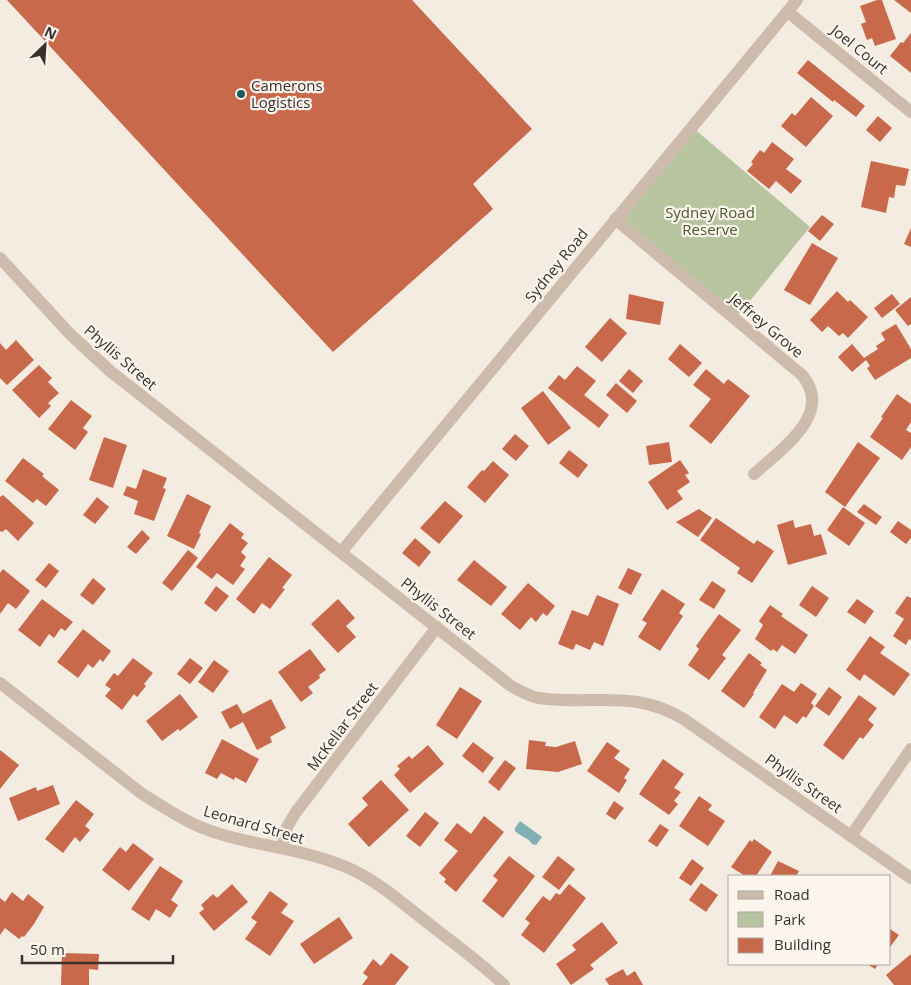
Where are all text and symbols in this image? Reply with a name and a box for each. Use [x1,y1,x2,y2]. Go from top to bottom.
street label: Joel Court [826,18,893,78]
north arrow [20,20,70,70]
text: N [42,22,60,44]
place label: Camerons Logistics [251,75,323,112]
marker: Camerons Logistics [235,88,247,100]
park label: Sydney Road Reserve [665,202,755,239]
street label: Sydney Road [520,224,592,306]
street label: Jeffrey Grove [724,287,808,362]
street label: Phyllis Street [80,320,162,394]
street label: Phyllis Street [397,572,481,644]
street label: McKellar Street [302,678,382,774]
street label: Phyllis Street [761,749,847,817]
street label: Leonard Street [201,800,307,848]
legend [728,875,891,965]
text: Road [774,884,810,904]
text: Park [774,909,805,929]
scale bar [22,932,174,964]
text: Building [774,934,831,954]
text: 50 m [30,939,65,959]

